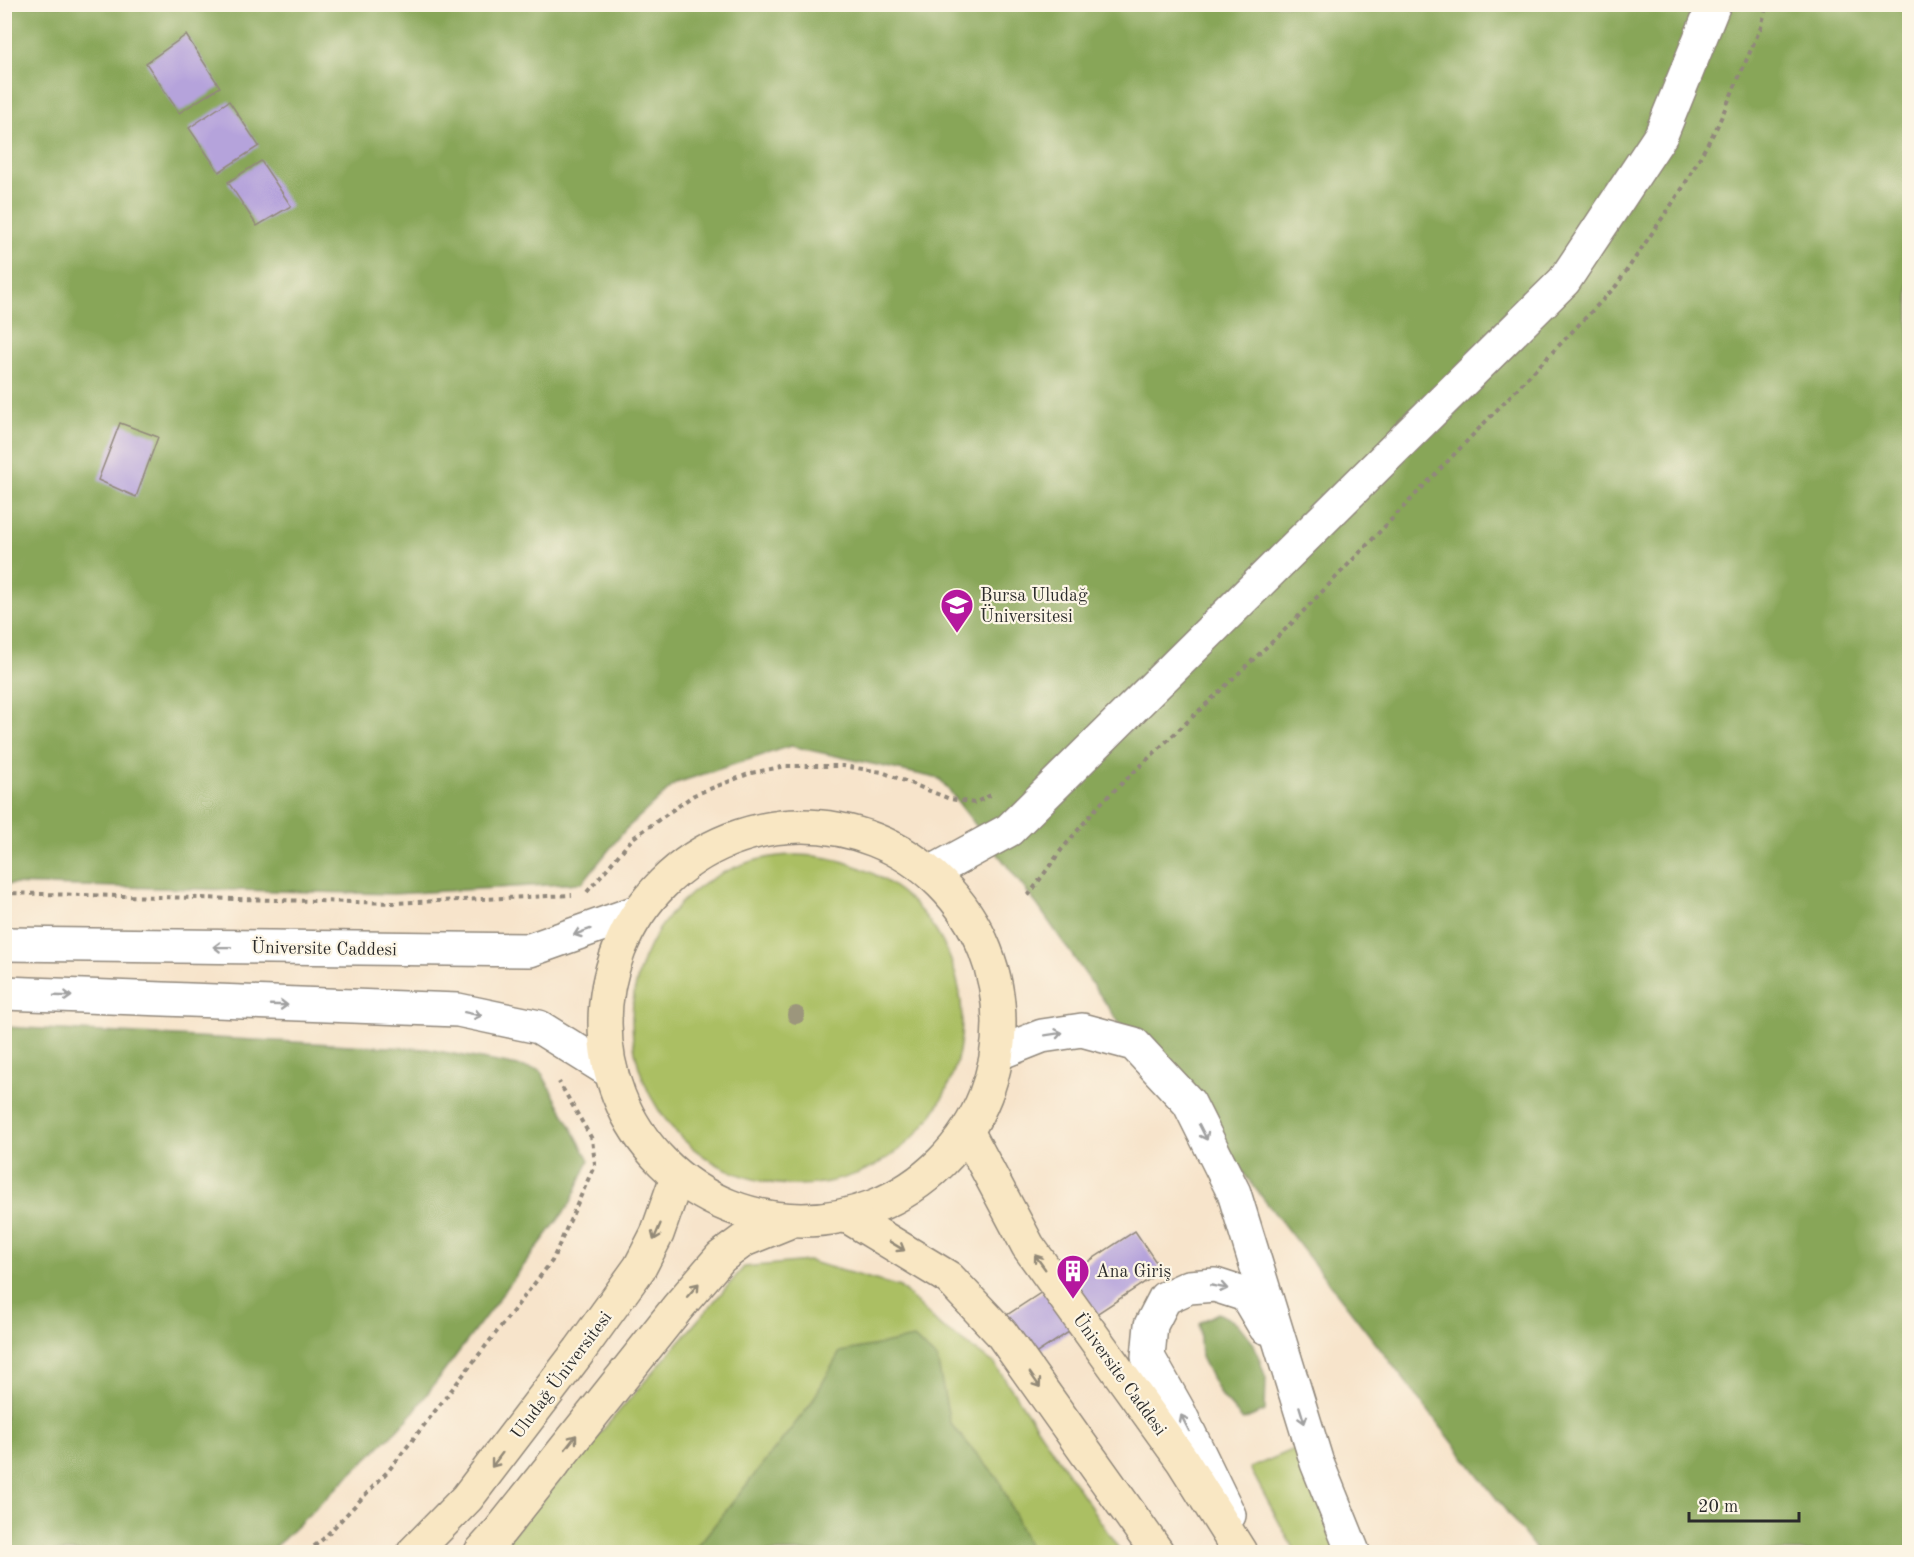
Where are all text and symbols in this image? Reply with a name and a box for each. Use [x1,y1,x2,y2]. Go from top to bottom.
school or university icon: Bursa Uludağ Üniversitesi [939,587,975,634]
place label: Bursa Uludağ Üniversitesi [980,587,1088,626]
one-way arrow [573,927,591,938]
street label: Üniversite Caddesi [251,935,397,959]
one-way arrow [212,942,232,953]
one-way arrow [52,990,72,1001]
one-way arrow [268,999,288,1010]
one-way arrow [464,1008,483,1020]
one-way arrow [1044,1029,1064,1040]
one-way arrow [1198,1123,1210,1141]
one-way arrow [651,1222,662,1241]
one-way arrow [888,1240,905,1252]
building icon: Ana Giriş [1055,1253,1091,1300]
one-way arrow [1034,1255,1046,1271]
place label: Ana Giriş [1096,1263,1171,1281]
one-way arrow [1209,1282,1228,1293]
one-way arrow [686,1283,700,1298]
street label: Uludağ Üniversitesi [505,1306,616,1443]
street label: Üniversite Caddesi [1069,1308,1173,1439]
one-way arrow [1029,1372,1041,1388]
one-way arrow [1297,1405,1308,1424]
one-way arrow [1178,1415,1190,1433]
one-way arrow [564,1434,577,1450]
one-way arrow [490,1451,503,1467]
scale bar [1689,1485,1798,1523]
text: 20 m [1698,1498,1738,1516]

